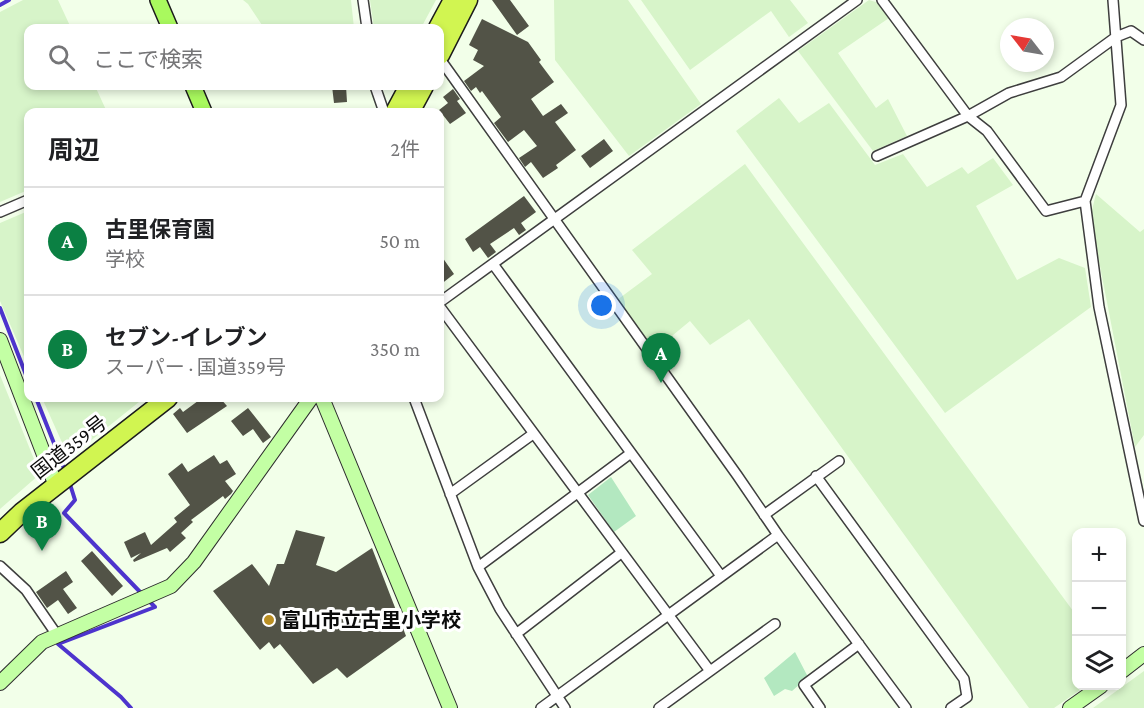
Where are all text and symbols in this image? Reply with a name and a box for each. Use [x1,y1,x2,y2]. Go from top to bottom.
north arrow [1000,18,1054,72]
search box [24,24,444,90]
icon: search [45,41,78,74]
text: ここで検索 [93,47,203,72]
text: 周辺 [48,136,100,165]
text: 2件 [390,138,420,160]
text: 古里保育園 [105,217,215,242]
text: A [62,230,73,252]
text: 50 m [379,230,420,252]
text: 学校 [105,248,145,270]
your location [587,291,616,320]
text: セブン-イレブン [105,325,267,350]
pin: A [642,334,680,383]
text: B [62,338,73,360]
text: 350 m [370,338,420,360]
text: スーパー · 国道359号 [105,356,286,378]
street label: 国道359号 [27,411,111,483]
pin: B [22,502,62,551]
map controls [1072,528,1126,690]
button: + [1072,528,1126,582]
button: − [1072,582,1126,636]
place label: 富山市立古里小学校 [281,609,461,631]
marker: 富山市立古里小学校 [262,613,276,627]
button: layers [1072,636,1126,690]

